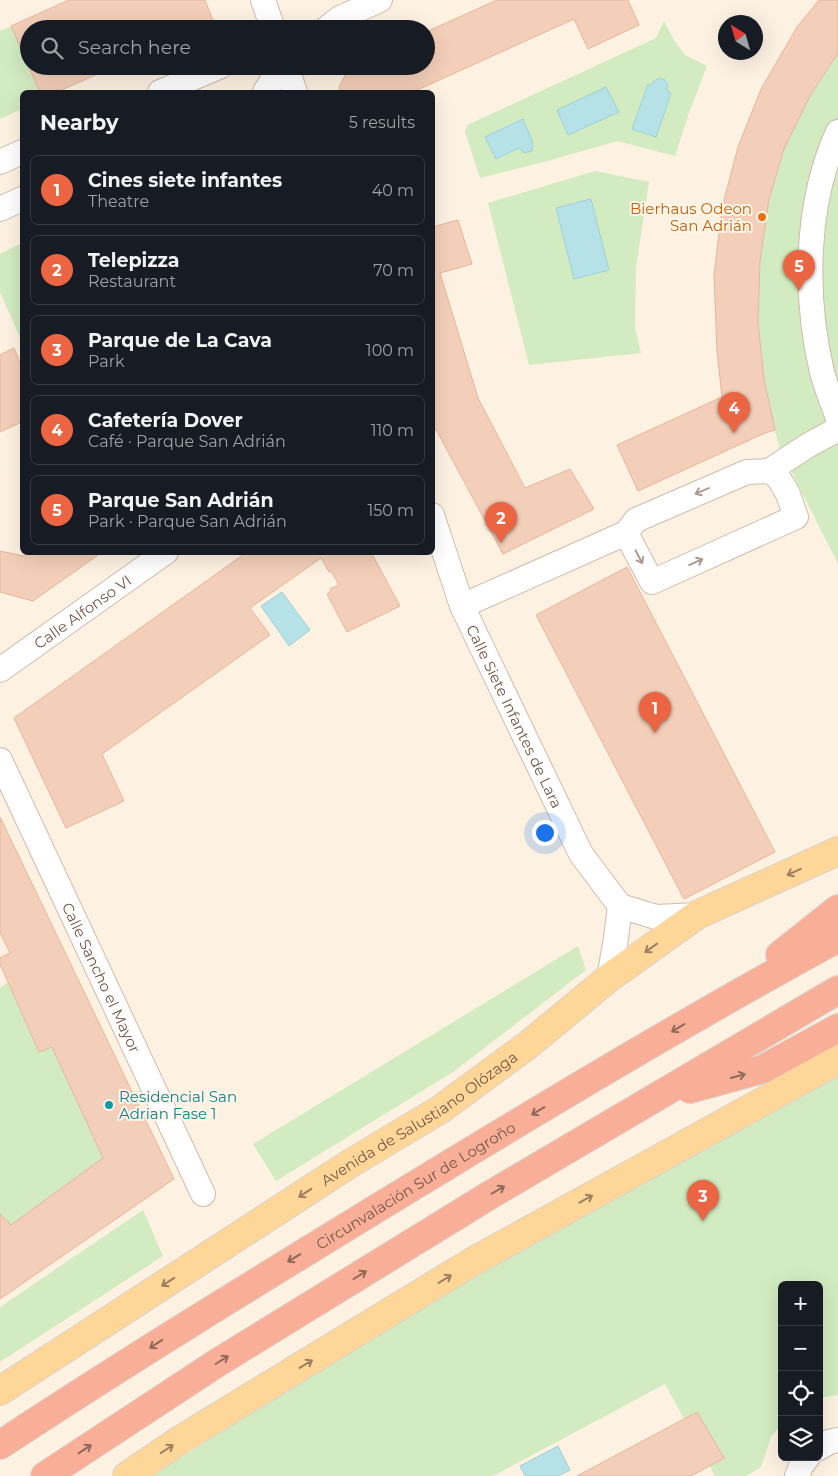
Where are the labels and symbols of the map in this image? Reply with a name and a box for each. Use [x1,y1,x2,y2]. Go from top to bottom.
north arrow [718,15,763,60]
place label: Bierhaus Odeon San Adrián [630,199,752,235]
marker: Bierhaus Odeon San Adrián [756,211,768,223]
pin: 5 [783,250,815,291]
pin: 4 [718,392,750,433]
one-way arrow [695,487,710,496]
pin: 2 [485,502,517,543]
one-way arrow [635,549,644,564]
one-way arrow [688,556,703,566]
street label: Calle Alfonso VI [30,570,135,653]
street label: Calle Siete Infantes de Lara [463,621,567,811]
pin: 1 [639,692,671,733]
your location [532,820,558,846]
one-way arrow [787,867,802,877]
street label: Calle Sancho el Mayor [58,899,145,1056]
one-way arrow [644,943,658,953]
one-way arrow [671,1023,685,1033]
street label: Avenida de Salustiano Olózaga [317,1047,521,1190]
one-way arrow [729,1071,745,1080]
place label: Residencial San Adrian Fase 1 [119,1087,237,1123]
marker: Residencial San Adrian Fase 1 [103,1099,115,1111]
one-way arrow [532,1106,546,1116]
street label: Circunvalación Sur de Logroño [312,1117,519,1253]
pin: 3 [687,1180,719,1221]
one-way arrow [490,1184,505,1194]
one-way arrow [298,1188,312,1198]
one-way arrow [578,1194,593,1203]
one-way arrow [288,1254,302,1264]
one-way arrow [352,1270,366,1280]
one-way arrow [437,1274,451,1284]
one-way arrow [162,1277,176,1287]
one-way arrow [149,1338,163,1349]
one-way arrow [214,1355,228,1365]
one-way arrow [298,1358,312,1368]
one-way arrow [78,1444,92,1454]
one-way arrow [160,1444,174,1454]

